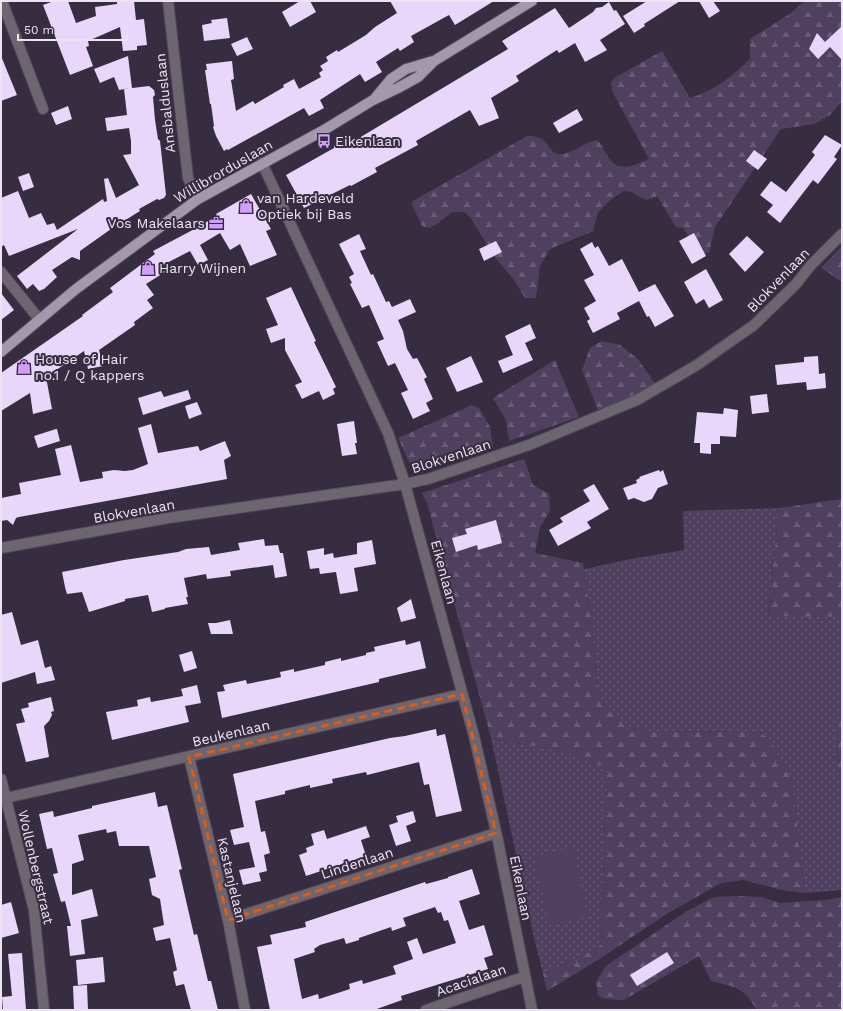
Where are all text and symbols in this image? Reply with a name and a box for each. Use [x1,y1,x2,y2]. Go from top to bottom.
scale bar [18,16,127,42]
text: 50 m [24,23,54,37]
street label: Ansbalduslaan [152,52,178,154]
bus stop icon: Eikenlaan [316,133,332,149]
place label: Eikenlaan [335,133,401,149]
street label: Willibrorduslaan [171,136,275,206]
place label: van Hardeveld Optiek bij Bas [257,190,354,222]
shop icon: van Hardeveld Optiek bij Bas [238,198,254,214]
place label: Vos Makelaars [108,215,205,231]
office icon: Vos Makelaars [208,215,224,231]
street label: Blokvenlaan [744,245,812,315]
shop icon: Harry Wijnen [140,260,156,276]
place label: Harry Wijnen [159,260,246,276]
place label: House of Hair no.1 / Q kappers [35,351,144,383]
shop icon: House of Hair no.1 / Q kappers [16,359,32,375]
street label: Blokvenlaan [409,436,493,476]
street label: Blokvenlaan [92,496,176,526]
street label: Eikenlaan [428,538,460,606]
street label: Beukenlaan [191,716,271,750]
street label: Wollenbergstraat [15,808,57,926]
street label: Kastanjelaan [214,836,250,924]
street label: Lindenlaan [319,844,395,882]
street label: Eikenlaan [507,854,535,922]
street label: Acacialaan [434,961,508,999]

